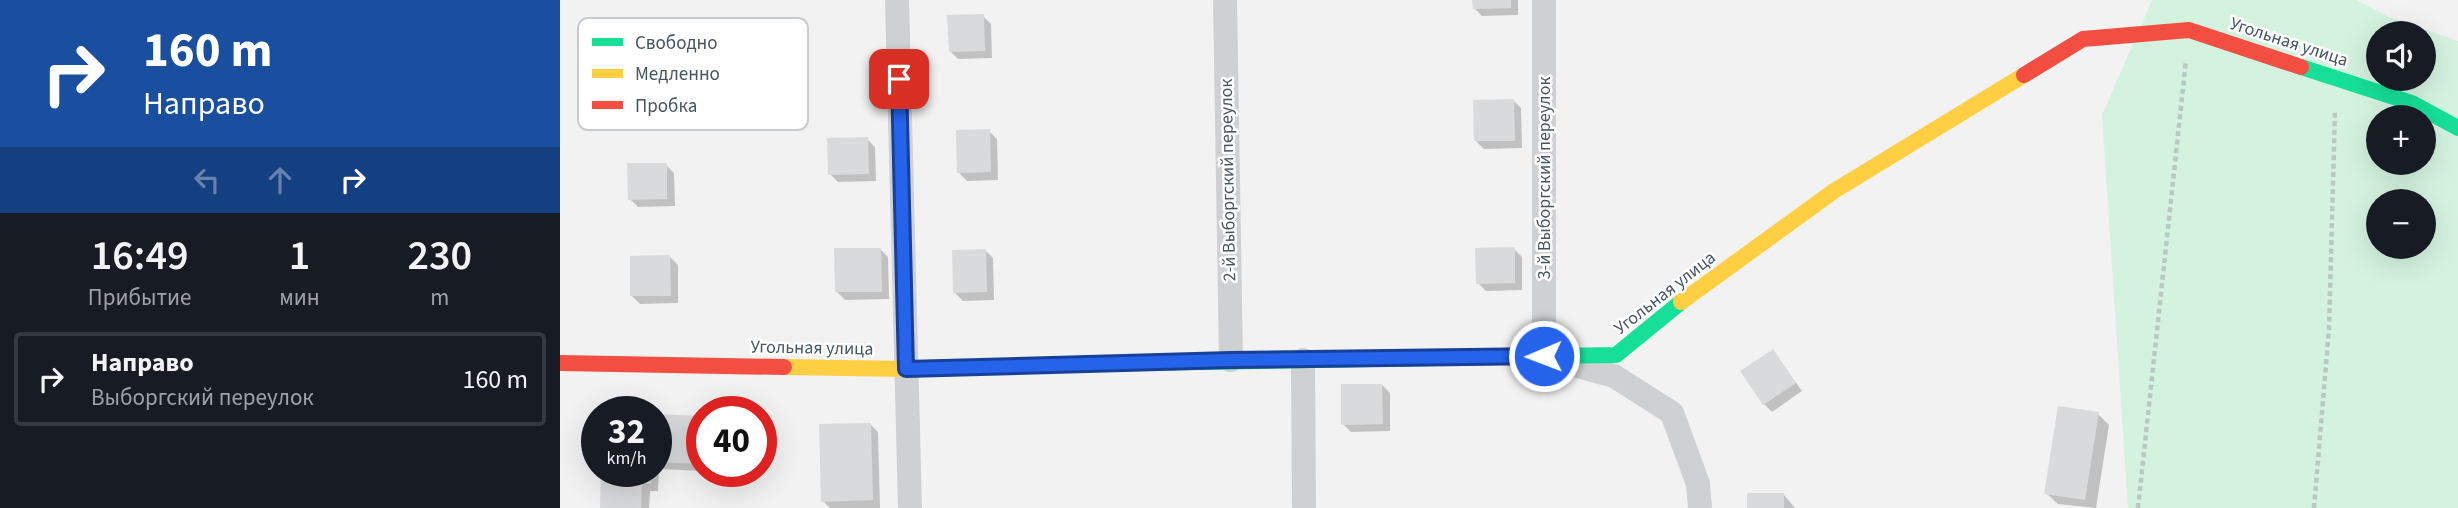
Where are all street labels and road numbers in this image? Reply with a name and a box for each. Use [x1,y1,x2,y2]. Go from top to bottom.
street label: Угольная улица [2227,11,2351,73]
street label: 3-й Выборгский переулок [1532,77,1557,279]
street label: 2-й Выборгский переулок [1214,78,1242,282]
street label: Угольная улица [1609,245,1721,341]
street label: Угольная улица [750,334,874,362]

